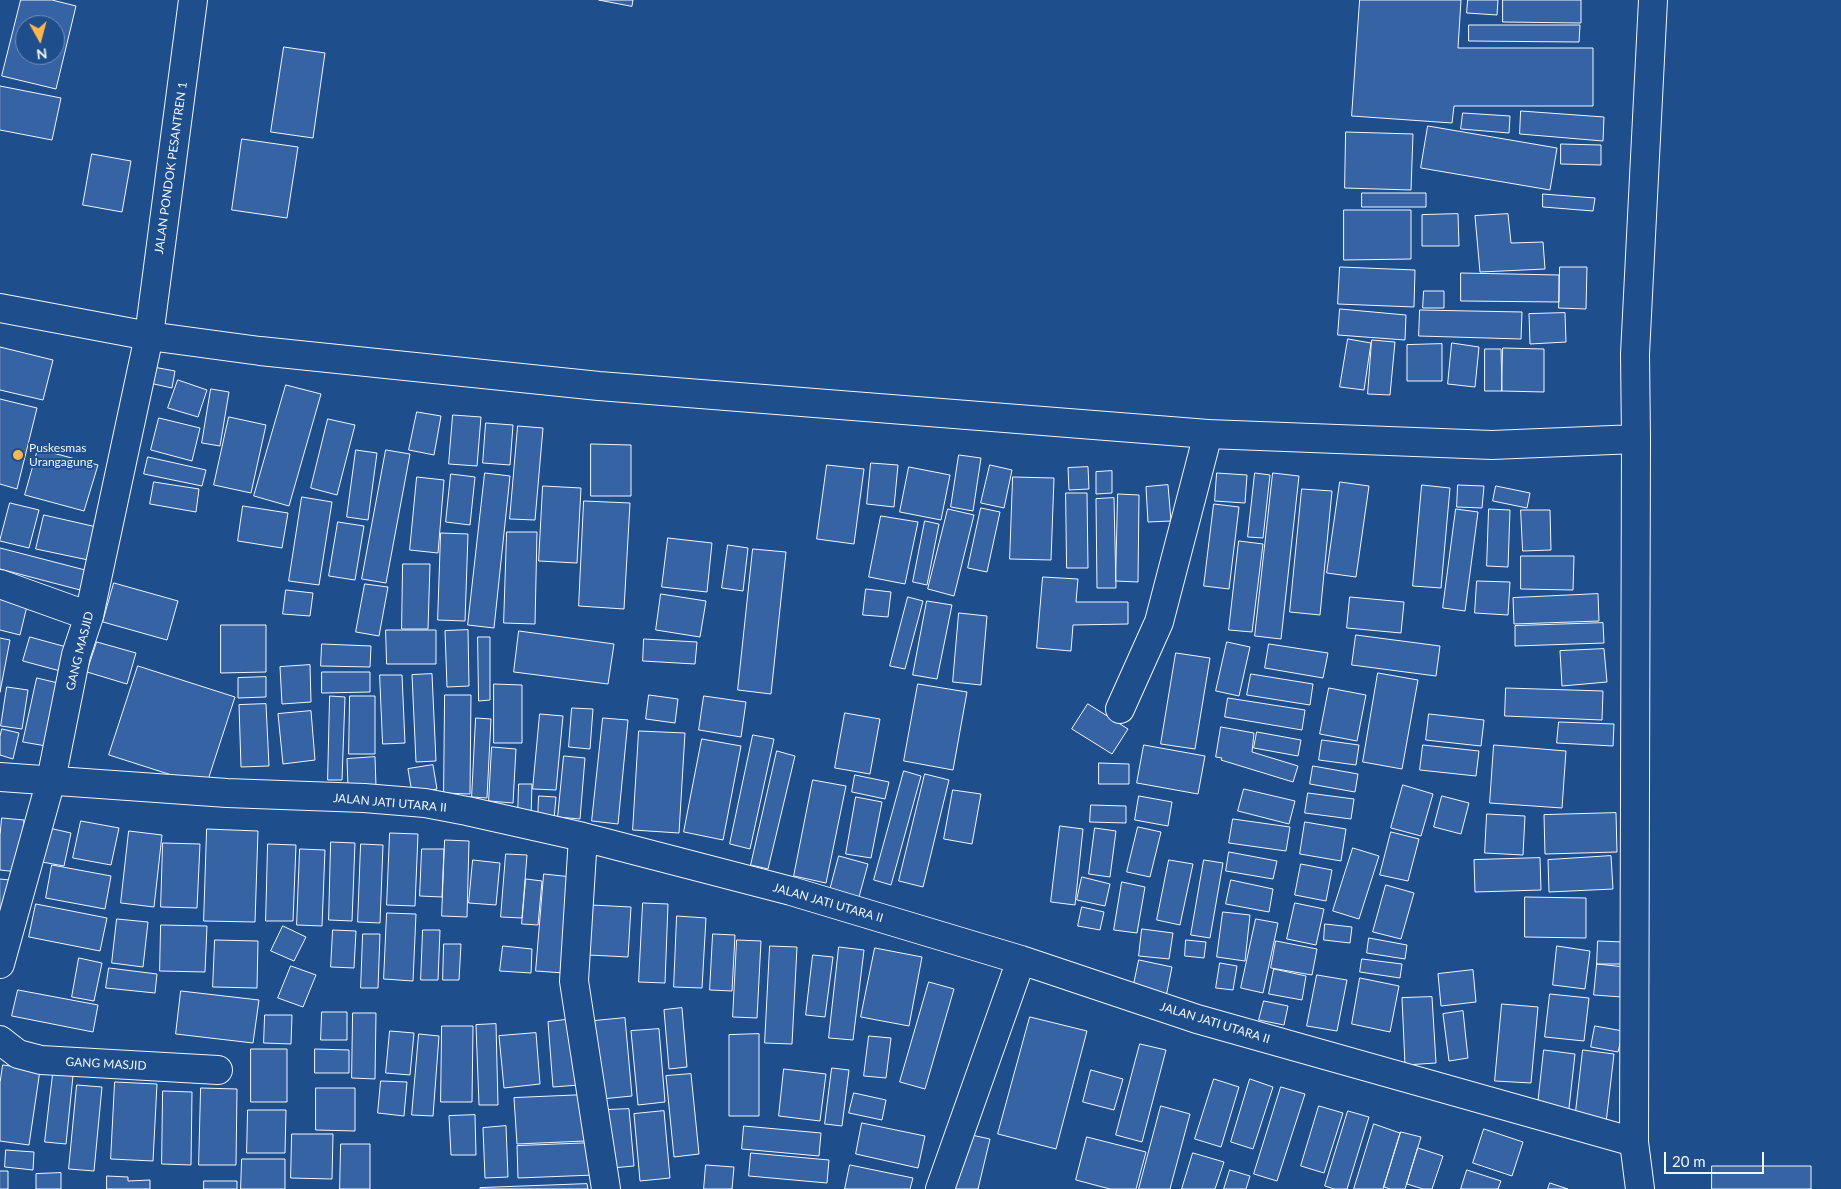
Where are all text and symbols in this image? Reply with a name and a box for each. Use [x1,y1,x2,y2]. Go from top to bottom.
north arrow [15,15,65,65]
text: N [35,45,48,63]
street label: JALAN PONDOK PESANTREN 1 [152,81,190,255]
place label: Puskesmas Urangagung [29,441,93,469]
marker: Puskesmas Urangagung [11,448,25,462]
street label: GANG MASJID [63,610,97,692]
street label: JALAN JATI UTARA II [333,791,447,815]
street label: JALAN JATI UTARA II [771,880,885,926]
street label: JALAN JATI UTARA II [1158,999,1272,1047]
street label: GANG MASJID [65,1055,147,1073]
scale bar [1666,1142,1766,1174]
text: 20 m [1672,1152,1706,1170]

